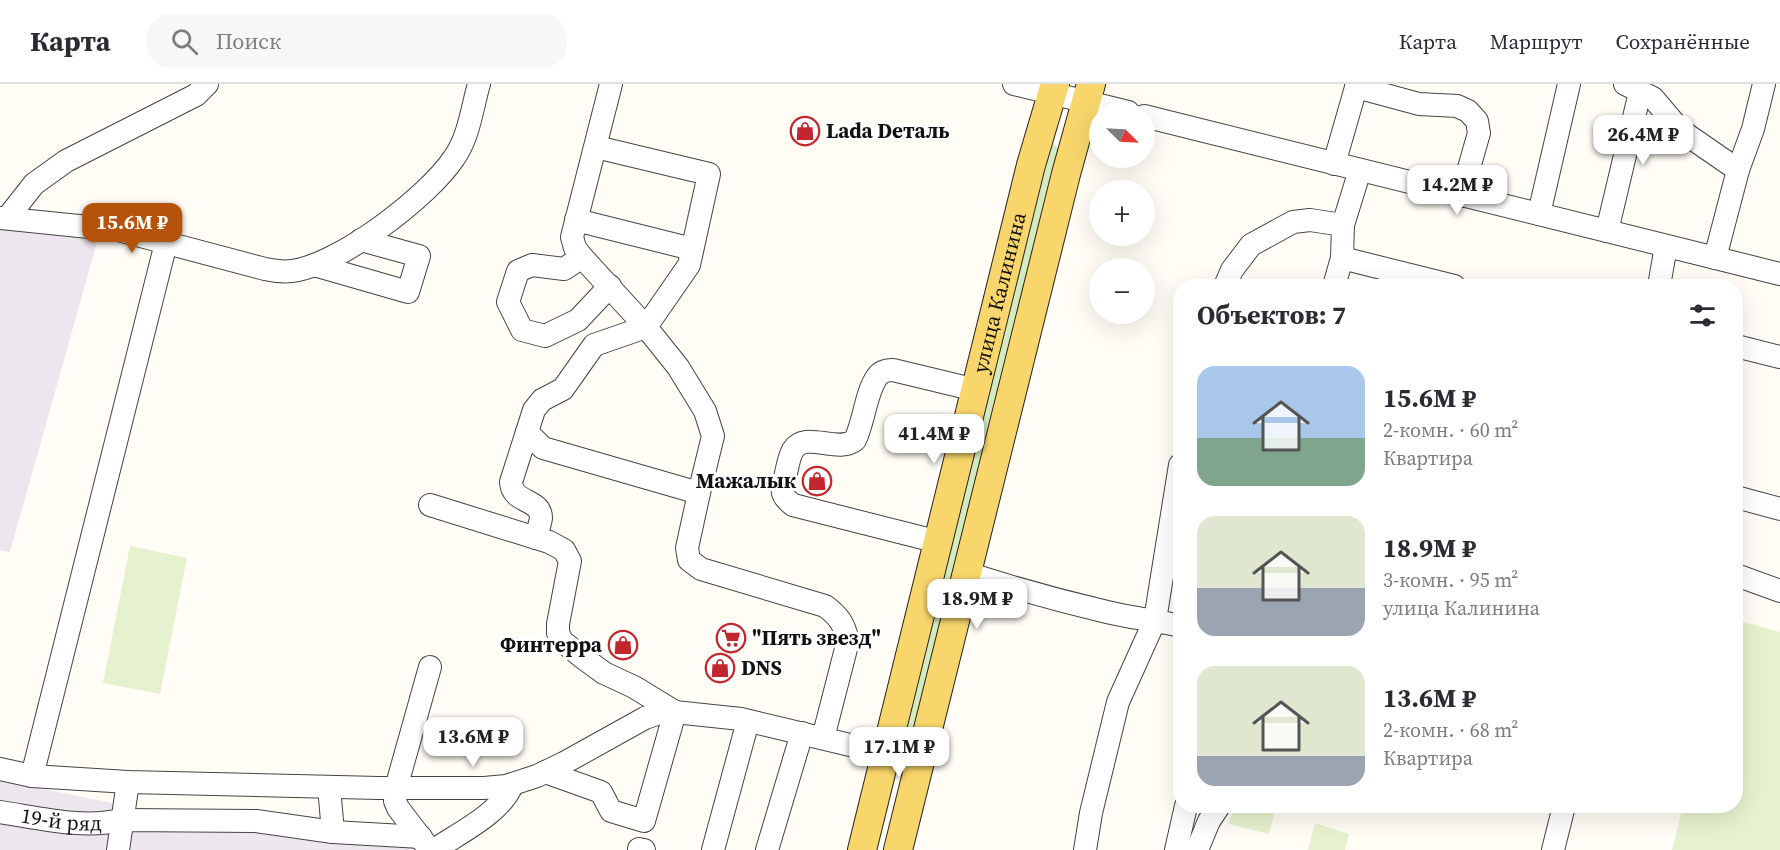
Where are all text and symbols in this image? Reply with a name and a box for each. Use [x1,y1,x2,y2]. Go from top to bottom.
search box [147,14,567,68]
text: Карта [30,22,111,60]
icon: search [168,25,201,58]
text: Поиск [216,26,281,56]
text: Карта [1399,27,1457,56]
text: Маршрут [1490,27,1583,56]
text: Сохранённые [1616,27,1750,56]
north arrow [1089,102,1155,168]
map controls [1089,102,1155,324]
shop icon: Lada Dеталь [789,115,821,147]
pin: 26.4M ₽ [1588,115,1698,166]
place label: Lada Dеталь [826,116,949,145]
text: 26.4M ₽ [1607,120,1679,148]
pin: 14.2M ₽ [1402,165,1512,216]
text: 14.2M ₽ [1421,170,1493,198]
button: + [1089,180,1155,246]
pin: 15.6M ₽ [77,203,187,254]
text: 15.6M ₽ [96,208,168,236]
street label: улица Калинина [965,209,1033,376]
button: − [1089,258,1155,324]
text: Объектов: 7 [1197,297,1346,333]
icon: filters [1686,299,1719,332]
text: 15.6M ₽ [1383,380,1476,416]
icon: home [1245,390,1317,462]
pin: 41.4M ₽ [879,414,989,465]
text: 2-комн. · 60 m² [1383,416,1518,444]
text: 41.4M ₽ [898,419,970,447]
text: Квартира [1383,444,1473,472]
shop icon: Мажалык [801,465,833,497]
place label: Мажалык [696,466,797,495]
text: 18.9M ₽ [1383,530,1476,566]
icon: home [1245,540,1317,612]
text: 3-комн. · 95 m² [1383,566,1518,594]
pin: 18.9M ₽ [922,579,1032,630]
text: 18.9M ₽ [941,584,1013,612]
text: улица Калинина [1383,594,1540,622]
supermarket icon: "Пять звезд" [715,622,747,654]
place label: "Пять звезд" [752,623,881,652]
shop icon: Финтерра [607,629,639,661]
place label: Финтерра [500,630,603,659]
shop icon: DNS [704,652,736,684]
place label: DNS [741,653,782,682]
text: 13.6M ₽ [1383,680,1476,716]
icon: home [1245,690,1317,762]
text: 2-комн. · 68 m² [1383,716,1518,744]
pin: 13.6M ₽ [418,717,528,768]
text: 13.6M ₽ [437,722,509,750]
pin: 17.1M ₽ [844,727,954,778]
text: 17.1M ₽ [863,732,935,760]
text: Квартира [1383,744,1473,772]
street label: 19-й ряд [19,801,102,837]

